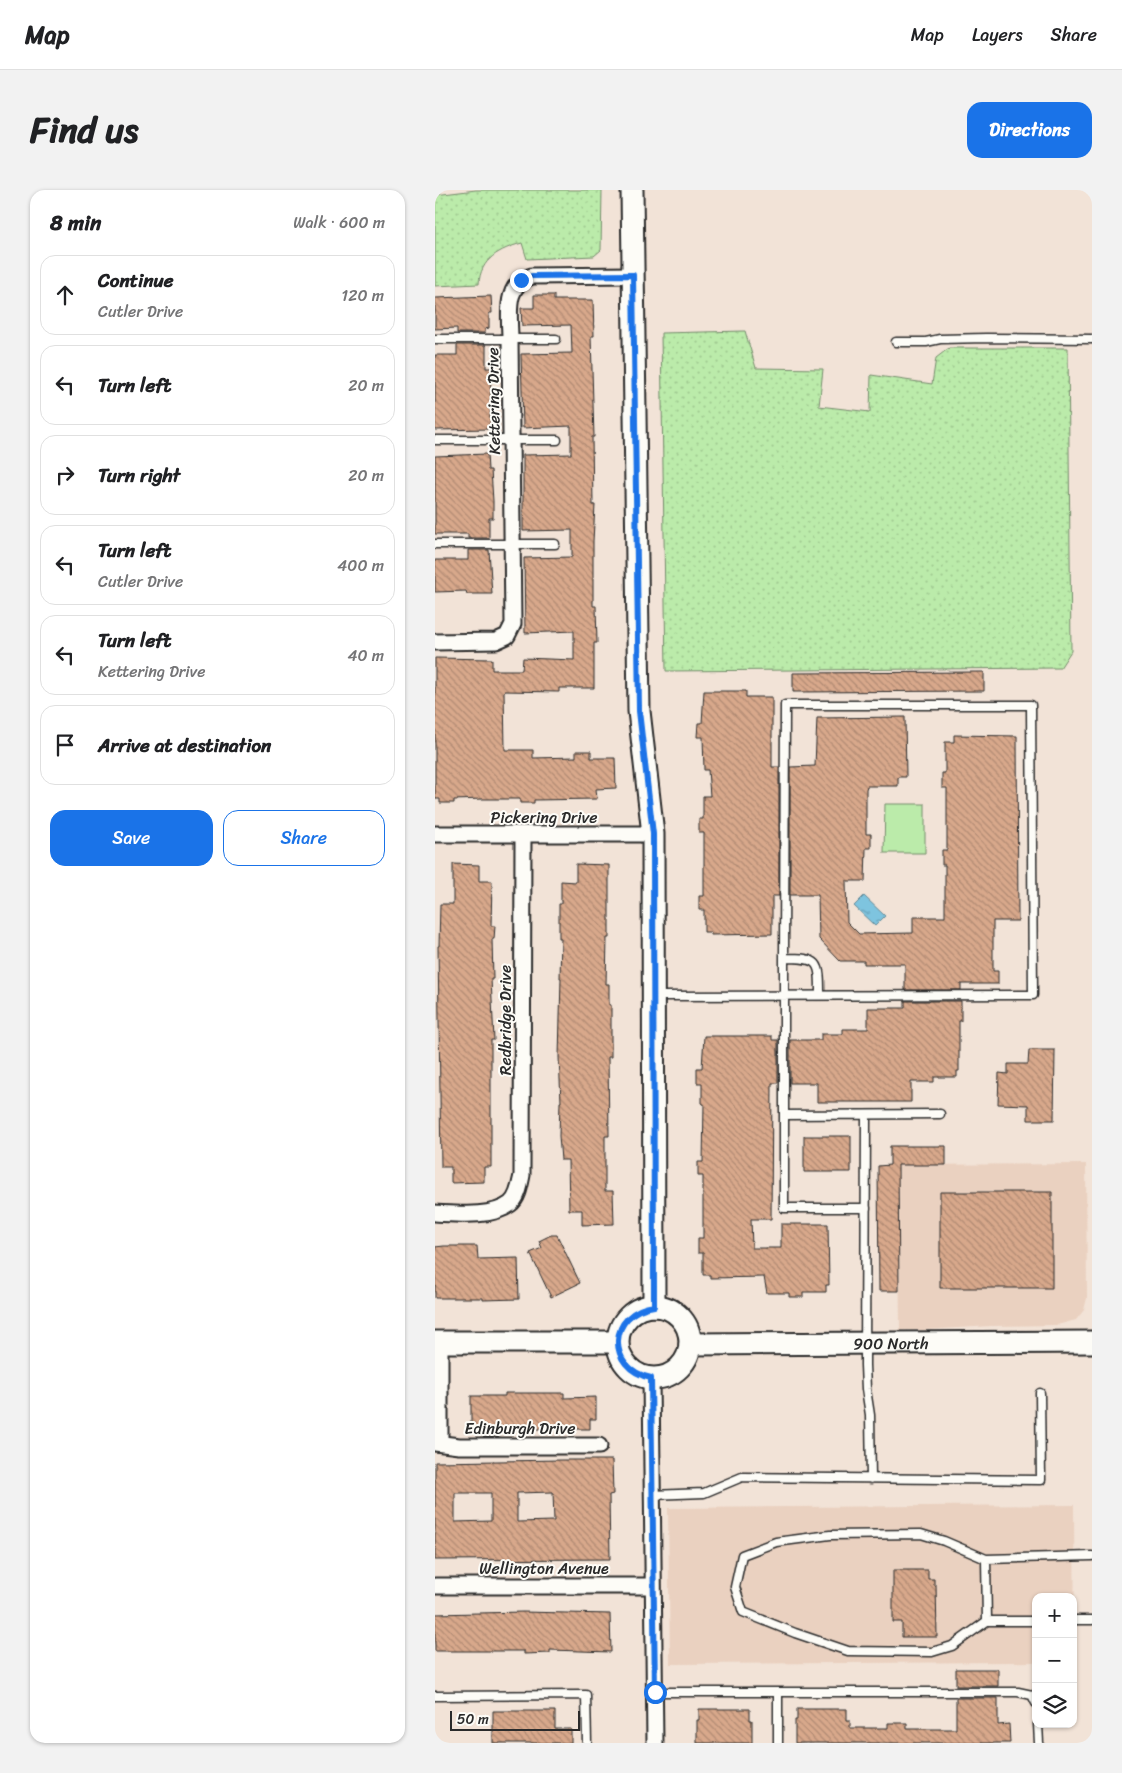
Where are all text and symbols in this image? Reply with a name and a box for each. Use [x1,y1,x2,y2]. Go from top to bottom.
text: Map [25,14,69,56]
text: Map [911,19,944,51]
text: Layers [972,19,1023,51]
text: Share [1051,19,1097,51]
text: Find us [30,99,138,161]
button: Directions [967,102,1092,158]
text: 8 min [50,204,101,242]
text: Walk · 600 m [293,208,385,237]
text: Continue [98,264,174,297]
route end [510,269,533,292]
icon: ahead [51,281,79,309]
text: 120 m [341,281,384,310]
text: Cutler Drive [98,297,183,326]
street label: Kettering Drive [478,347,509,455]
text: Turn left [98,369,171,402]
icon: left [51,371,79,399]
text: 20 m [348,371,384,400]
text: Turn right [98,459,180,492]
icon: right [51,461,79,489]
text: 20 m [348,461,384,490]
text: Turn left [98,534,171,567]
icon: left [51,551,79,579]
text: 400 m [337,551,384,580]
text: Cutler Drive [98,567,183,596]
text: Turn left [98,624,171,657]
icon: left [51,641,79,669]
text: 40 m [347,641,384,670]
text: Kettering Drive [98,657,205,686]
text: Arrive at destination [98,729,271,762]
icon: arrive [51,731,79,759]
street label: Pickering Drive [491,803,597,832]
button: Save [50,810,213,866]
button: Share [223,810,385,866]
street label: Redbridge Drive [491,965,520,1075]
street label: 900 North [853,1329,929,1358]
street label: Edinburgh Drive [465,1414,575,1443]
street label: Wellington Avenue [479,1554,609,1583]
map controls [1032,1593,1077,1728]
button: + [1032,1593,1077,1638]
button: − [1032,1638,1077,1683]
route start [644,1681,667,1704]
button: layers [1032,1683,1077,1728]
text: 50 m [457,1707,489,1732]
scale bar [450,1708,580,1731]

